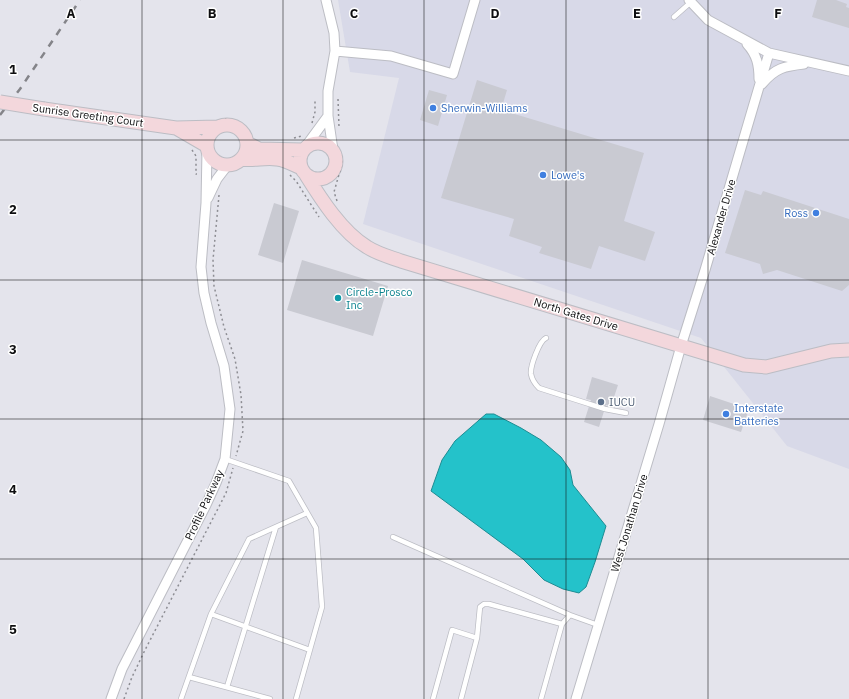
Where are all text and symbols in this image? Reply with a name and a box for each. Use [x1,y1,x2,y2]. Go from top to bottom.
text: A [67,5,76,22]
text: B [208,5,217,22]
text: C [350,5,359,22]
text: D [490,5,500,22]
text: E [633,5,641,22]
text: F [774,5,782,22]
text: 1 [9,61,17,78]
street label: Sunrise Greeting Court [32,100,144,130]
place label: Sherwin-Williams [441,101,528,115]
marker: Sherwin-Williams [428,103,438,113]
place label: Lowe's [551,168,585,182]
marker: Lowe's [538,170,548,180]
street label: Alexander Drive [703,177,739,257]
text: 2 [9,201,17,218]
place label: Ross [784,206,808,220]
marker: Ross [811,208,821,218]
place label: Circle-Prosco Inc [346,285,412,312]
marker: Circle-Prosco Inc [333,293,343,303]
street label: North Gates Drive [532,295,620,333]
text: 3 [9,341,17,358]
place label: IUCU [609,395,635,409]
marker: IUCU [596,397,606,407]
place label: Interstate Batteries [734,401,783,428]
marker: Interstate Batteries [721,409,731,419]
street label: Profile Parkway [182,467,227,543]
street label: West Jonathan Drive [607,472,651,574]
text: 4 [9,481,17,498]
text: 5 [9,621,17,638]

